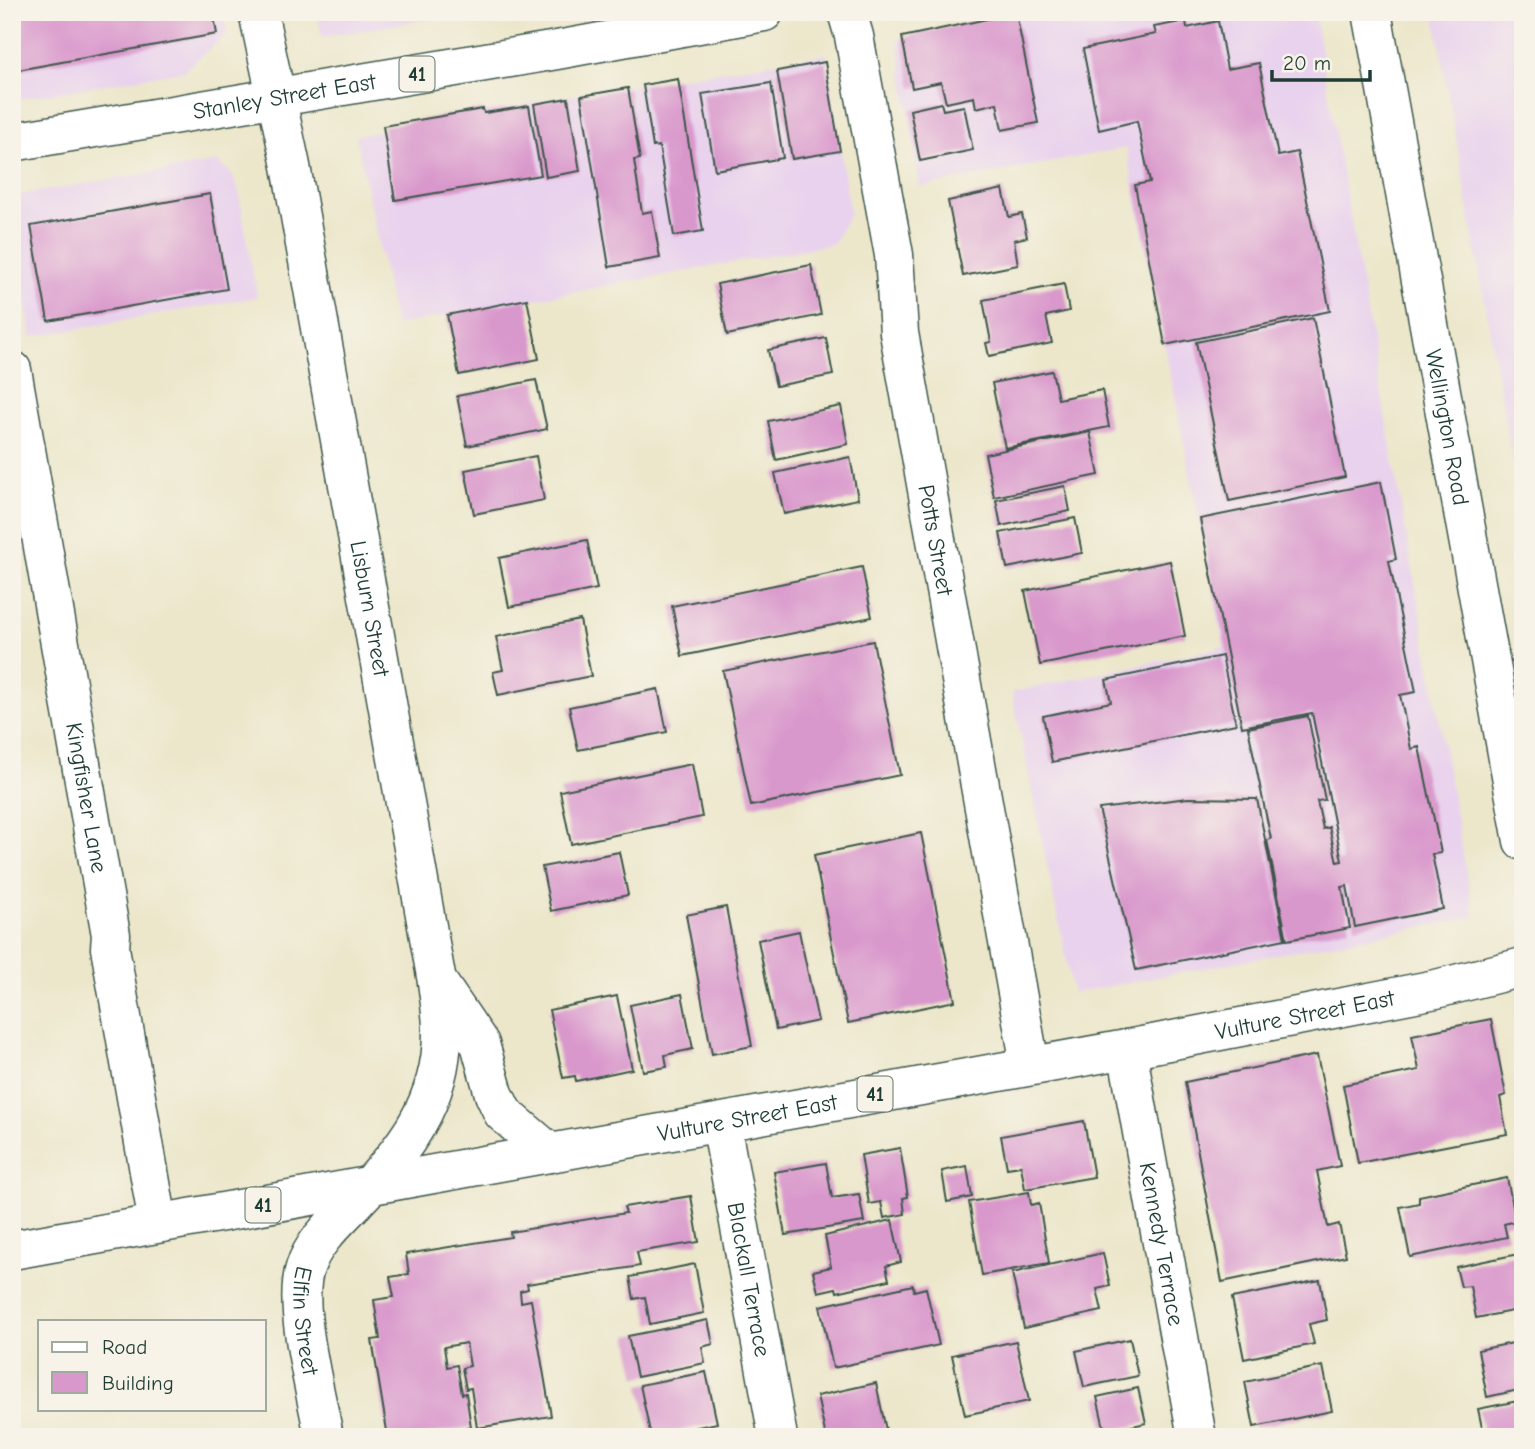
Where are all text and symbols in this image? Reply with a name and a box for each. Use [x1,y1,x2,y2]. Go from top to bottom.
scale bar [1272,38,1370,82]
text: 20 m [1283,51,1331,75]
road number: 41 [400,56,434,92]
street label: Stanley Street East [191,67,379,125]
street label: Wellington Road [1420,347,1475,508]
street label: Potts Street [913,482,959,599]
street label: Lisburn Street [345,538,396,680]
street label: Kingfisher Lane [60,720,113,875]
street label: Vulture Street East [1213,984,1398,1045]
road number: 41 [858,1076,892,1112]
street label: Vulture Street East [655,1088,841,1147]
street label: Kennedy Terrace [1134,1160,1190,1328]
road number: 41 [246,1188,280,1222]
street label: Blackall Terrace [722,1200,777,1359]
street label: Elfin Street [288,1264,325,1379]
legend [38,1320,266,1410]
text: Road [102,1335,147,1359]
text: Building [102,1371,174,1395]

